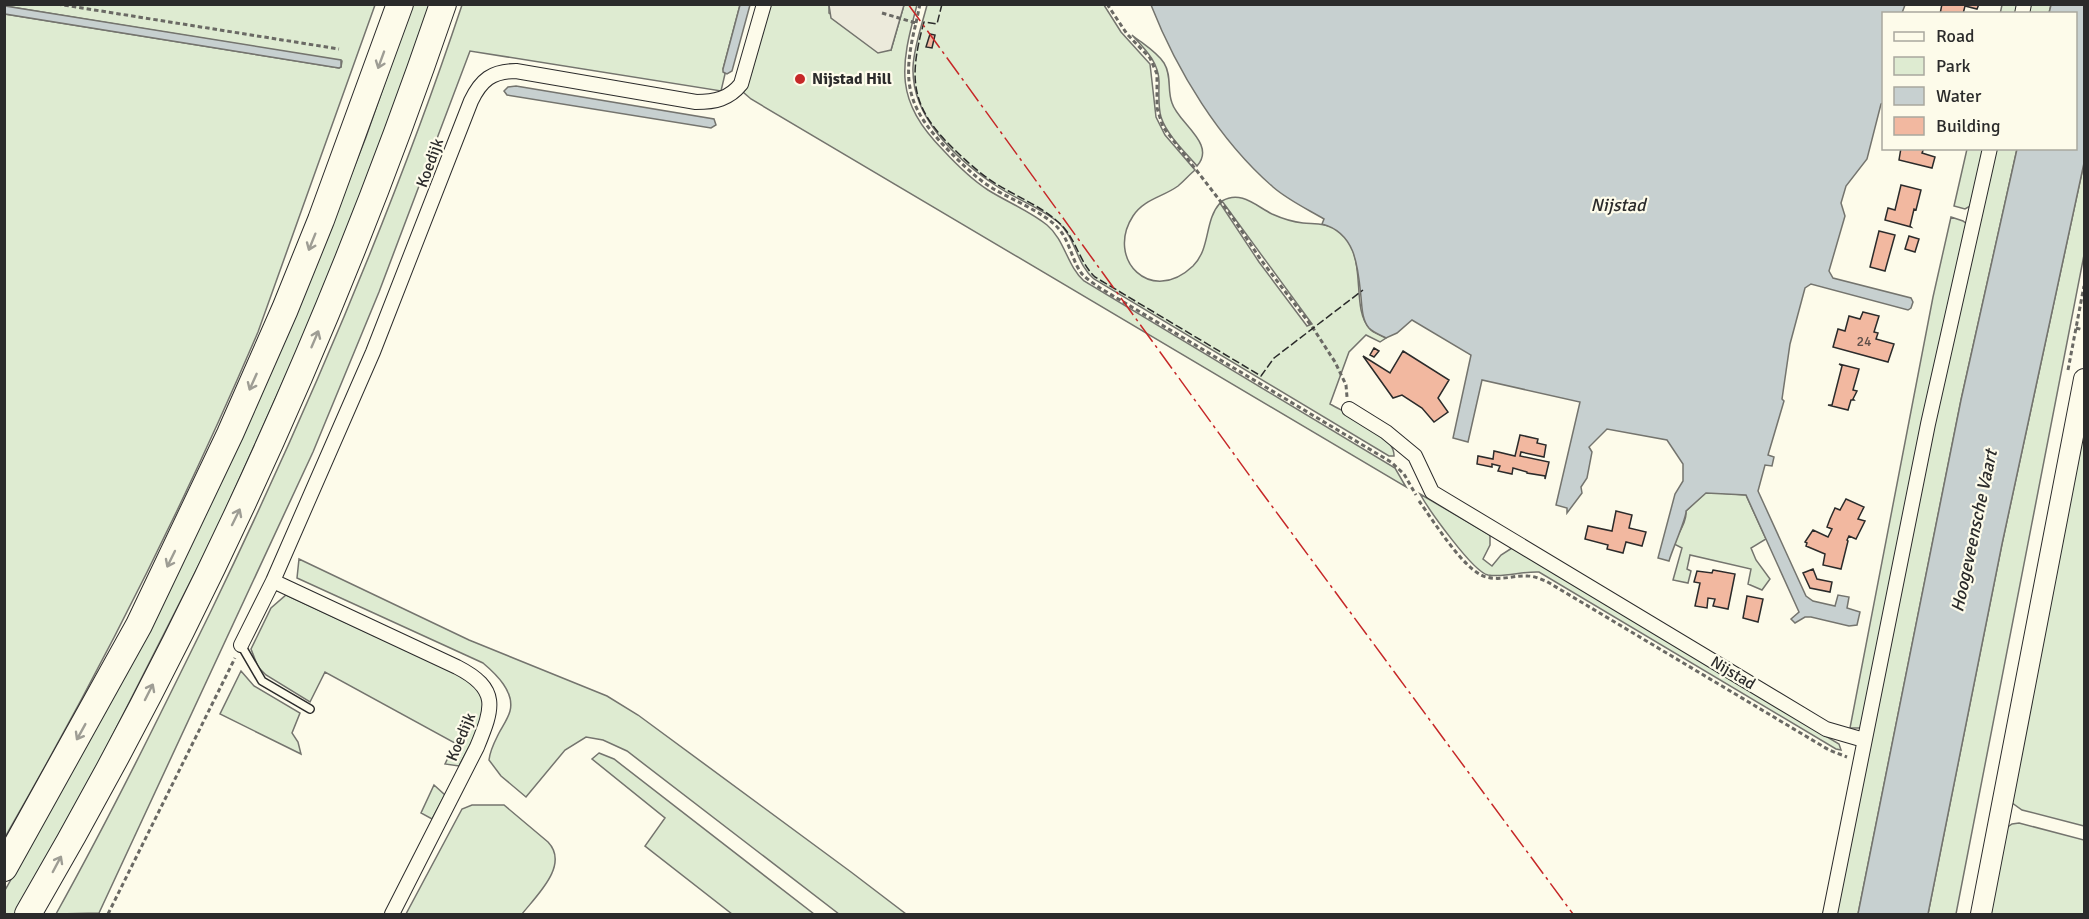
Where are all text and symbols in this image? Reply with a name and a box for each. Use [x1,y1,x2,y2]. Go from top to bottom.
legend [1882,12,2077,150]
text: Road [1936,25,1975,47]
one-way arrow [375,50,386,69]
text: Park [1936,55,1971,77]
place label: Nijstad Hill [812,69,892,89]
marker: Nijstad Hill [793,72,807,86]
text: Water [1936,85,1982,107]
text: Building [1936,115,2000,137]
street label: Koedijk [412,136,448,190]
water label: Nijstad [1591,194,1648,216]
one-way arrow [306,232,317,251]
one-way arrow [310,331,321,349]
house number: 24 [1856,333,1872,350]
one-way arrow [247,373,258,391]
water label: Hoogeveensche Vaart [1946,445,2003,614]
one-way arrow [230,509,242,527]
one-way arrow [165,550,177,567]
street label: Nijstad [1707,652,1759,694]
one-way arrow [144,683,155,701]
street label: Koedijk [442,710,480,764]
one-way arrow [75,723,87,740]
one-way arrow [52,855,63,873]

